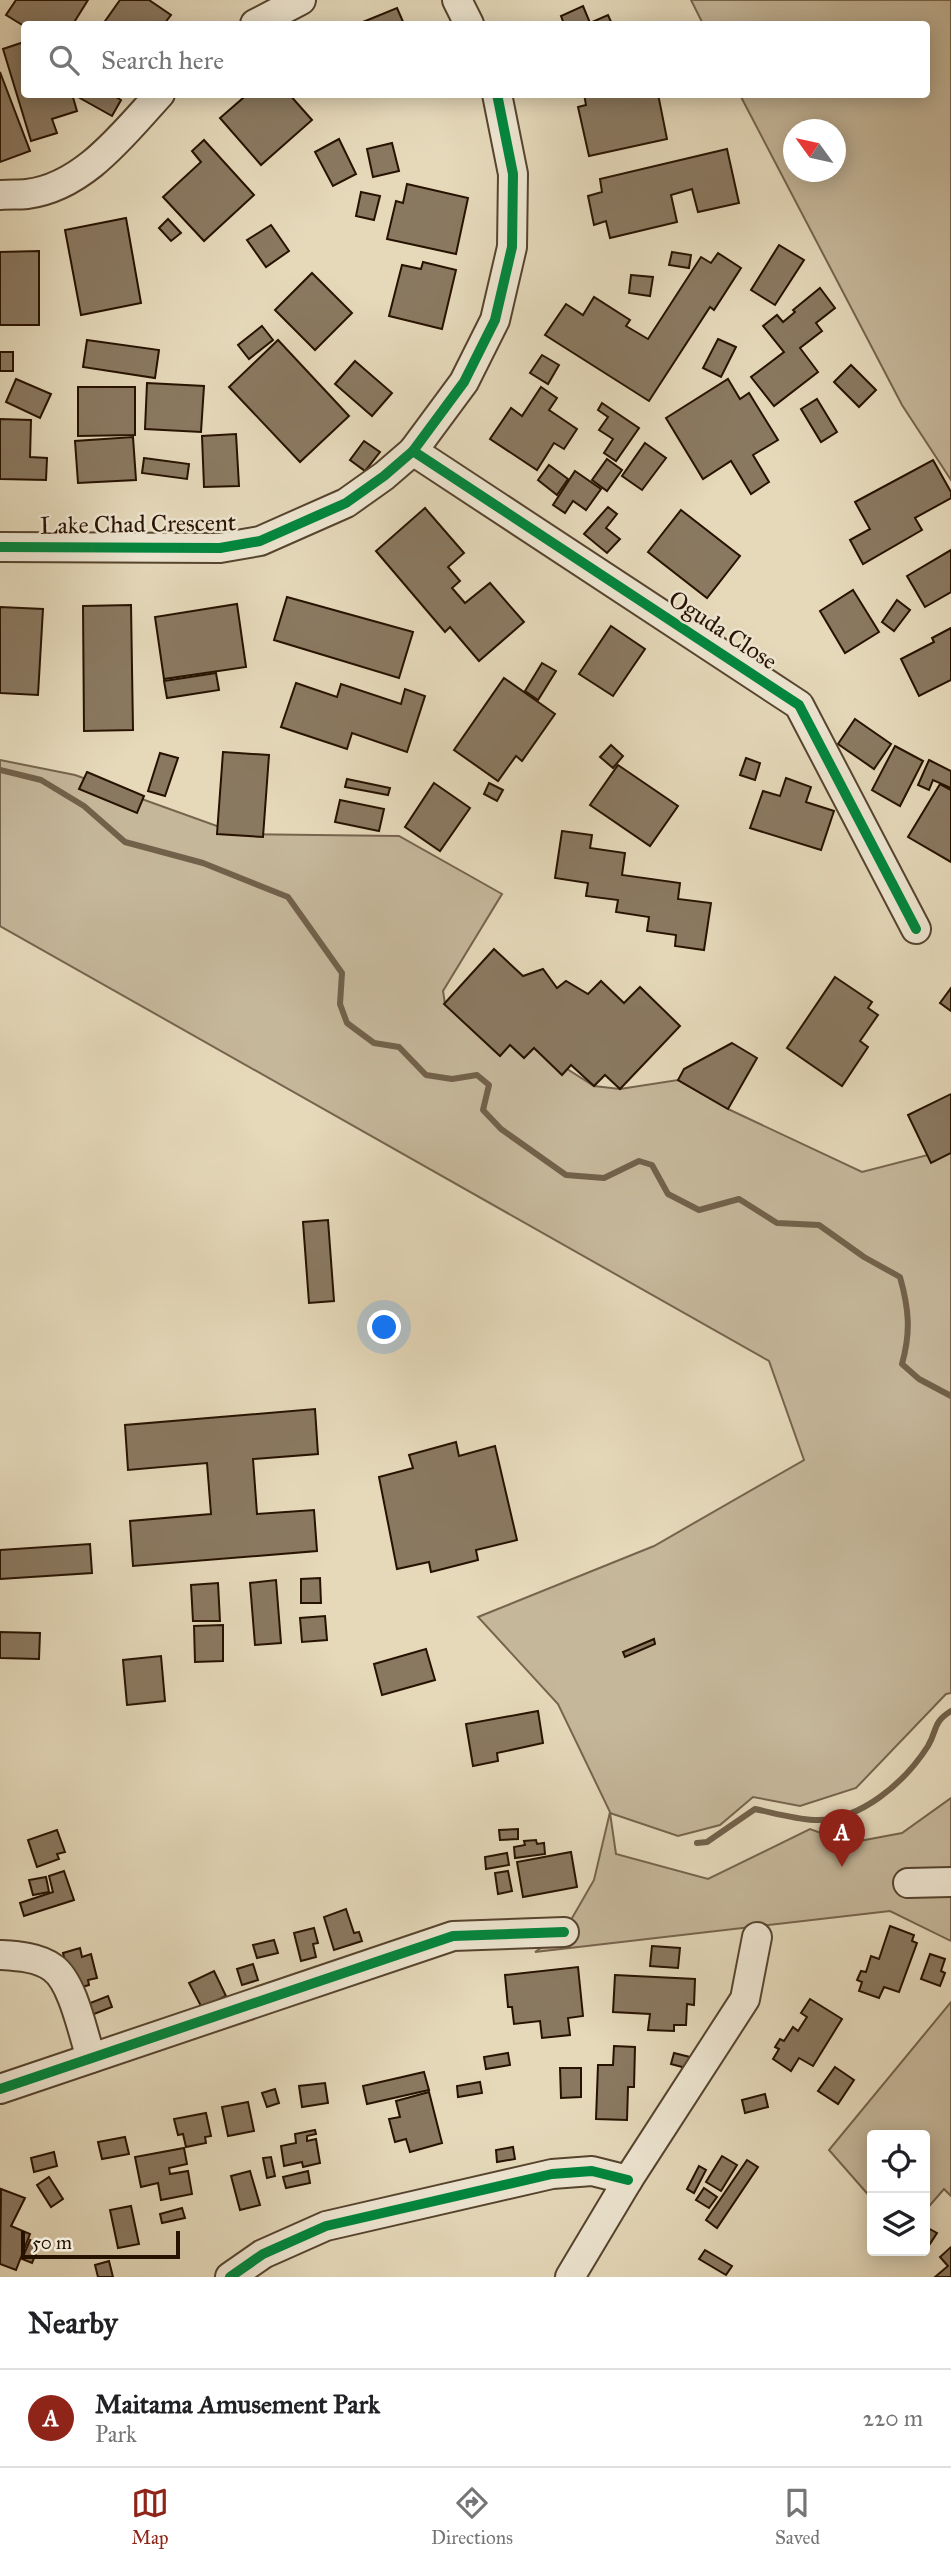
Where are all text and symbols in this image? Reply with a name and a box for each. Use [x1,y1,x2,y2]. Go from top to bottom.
search box [21,21,930,98]
icon: search [45,41,83,79]
text: Search here [101,44,224,76]
north arrow [783,119,846,182]
street label: Lake Chad Crescent [40,507,237,541]
street label: Oguda Close [663,584,783,676]
your location [367,1310,401,1344]
pin: A [819,1809,865,1867]
map controls [867,2130,930,2256]
button: locate [867,2130,930,2193]
button: layers [867,2193,930,2256]
scale bar [21,2228,180,2260]
text: 50 m [32,2231,72,2254]
text: Nearby [28,2305,118,2341]
text: Maitama Amusement Park [95,2388,380,2420]
text: A [43,2404,59,2432]
text: 220 m [863,2404,923,2432]
text: Park [95,2420,137,2448]
tab: Map [131,2484,169,2549]
tab: Directions [431,2484,513,2549]
tab: Saved [775,2484,820,2549]

